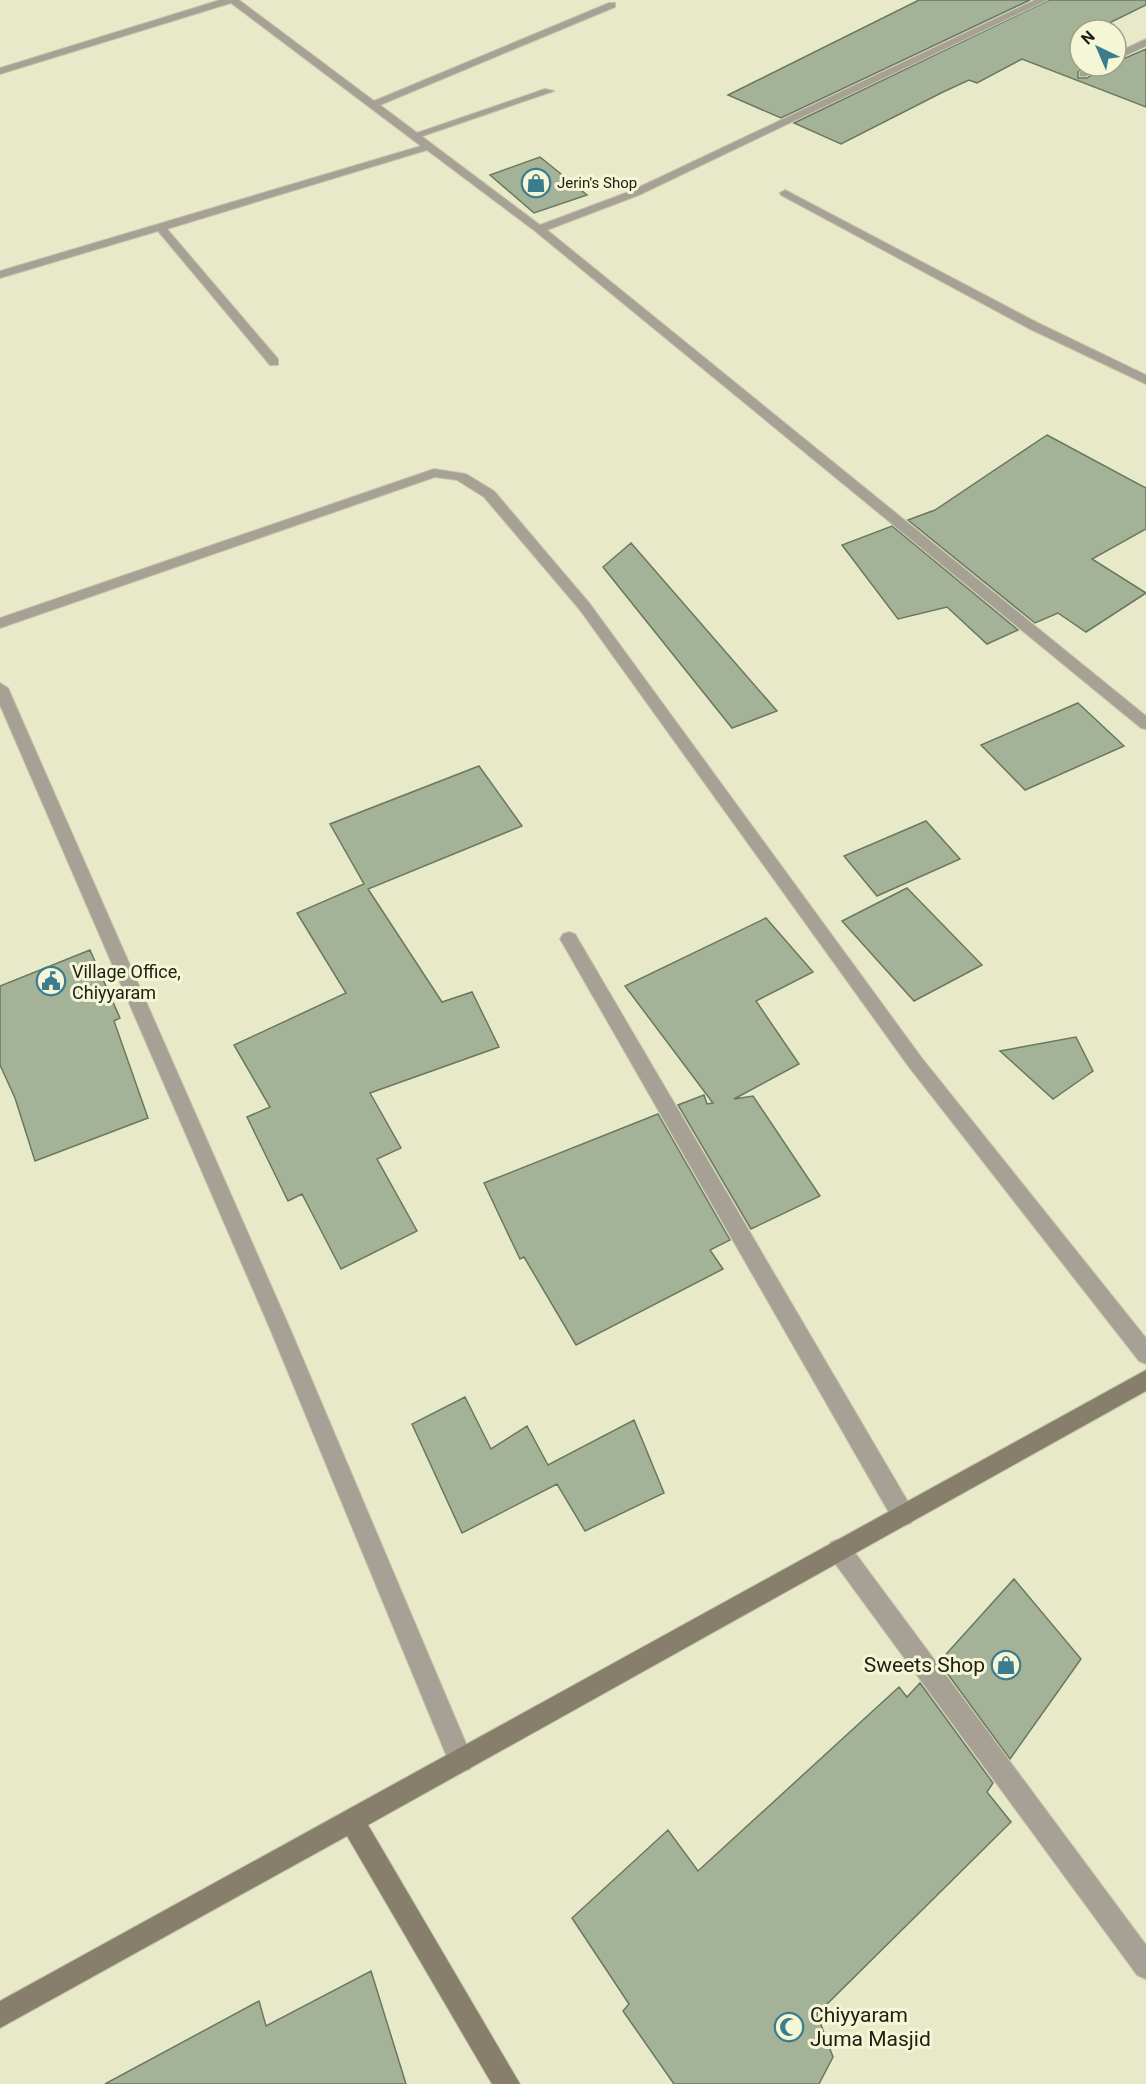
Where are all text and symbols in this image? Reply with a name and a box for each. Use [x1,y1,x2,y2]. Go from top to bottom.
north arrow [1068,18,1128,78]
text: N [1077,27,1099,48]
shop icon: Jerin's Shop [520,167,552,199]
place label: Jerin's Shop [557,174,637,192]
place label: Village Office, Chiyyaram [72,961,181,1003]
public building icon: Village Office, Chiyyaram [35,965,67,997]
shop icon: Sweets Shop [990,1649,1022,1681]
place label: Sweets Shop [864,1653,985,1677]
place label: Chiyyaram Juma Masjid [810,2003,931,2051]
mosque icon: Chiyyaram Juma Masjid [773,2011,805,2043]

